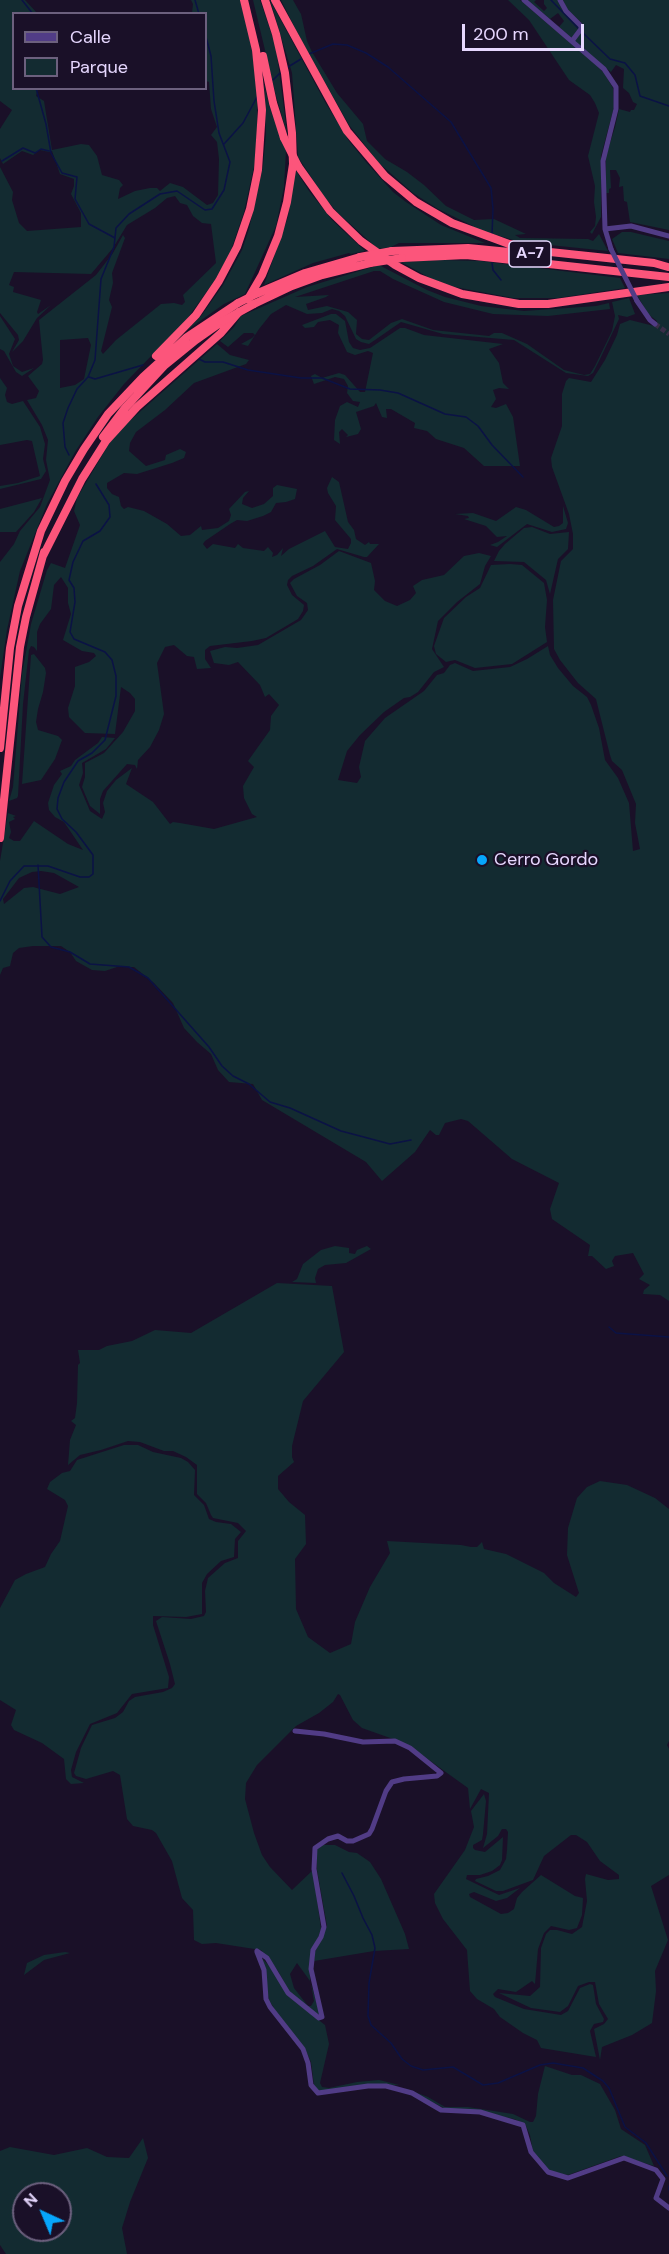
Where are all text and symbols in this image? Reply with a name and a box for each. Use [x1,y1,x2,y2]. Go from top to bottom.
legend [12,12,207,90]
scale bar [465,12,586,50]
text: 200 m [473,22,529,46]
text: Calle [70,25,111,49]
text: Parque [70,55,128,79]
road number: A-7 [509,241,551,267]
place label: Cerro Gordo [494,849,598,871]
marker: Cerro Gordo [475,853,489,867]
north arrow [12,2182,72,2242]
text: N [19,2189,42,2212]

